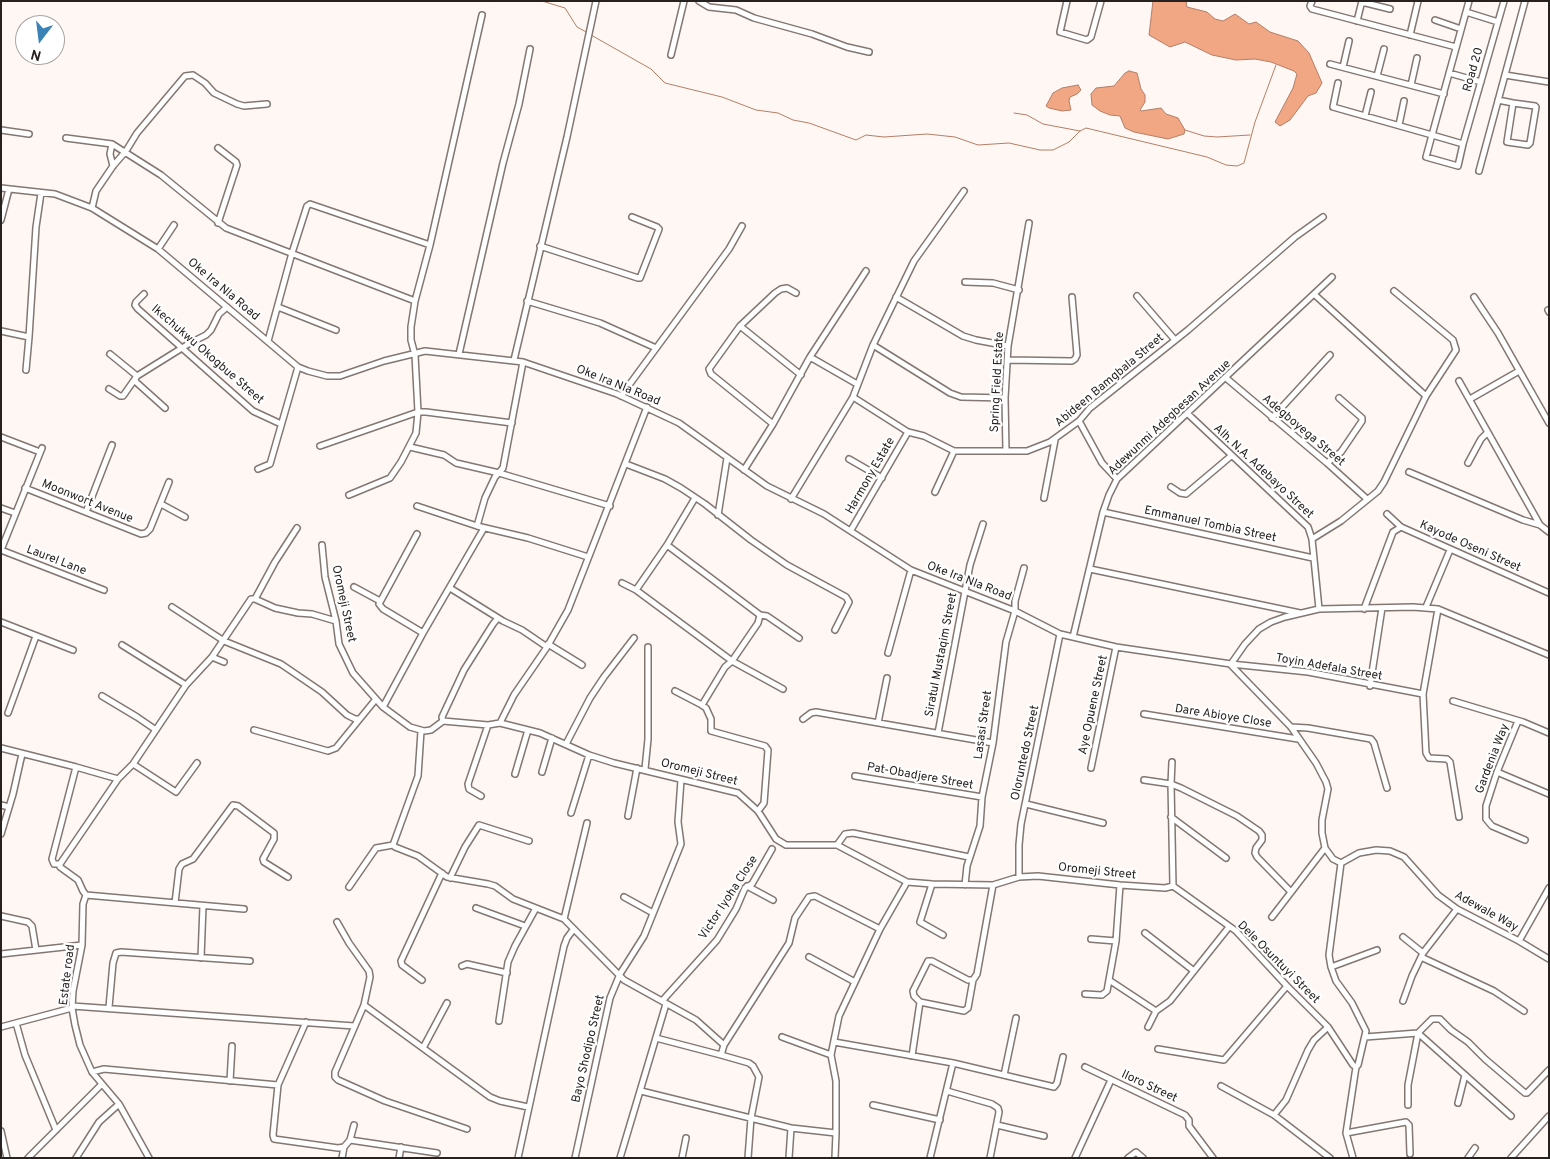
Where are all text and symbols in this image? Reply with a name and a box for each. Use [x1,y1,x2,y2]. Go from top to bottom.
north arrow [15,15,65,65]
text: N [29,44,43,64]
street label: Road 20 [1461,46,1487,94]
street label: Oke Ira Nla Road [184,256,262,324]
street label: Ikechukwu Okogbue Street [148,302,266,408]
street label: Spring Field Estate [988,331,1008,433]
street label: Abideen Bamgbala Street [1053,331,1167,431]
street label: Adewunmi Adegbesan Avenue [1106,357,1234,479]
street label: Oke Ira Nla Road [574,363,662,409]
street label: Adegboyega Street [1259,392,1347,470]
street label: Alh. N.A. Adebayo Street [1210,422,1316,522]
street label: Harmony Estate [843,435,899,517]
street label: Moonwort Avenue [39,477,135,527]
street label: Emmanuel Tombia Street [1143,504,1277,546]
street label: Kayode Oseni Street [1417,518,1523,576]
street label: Laurel Lane [24,543,88,579]
street label: Oke Ira Nla Road [925,559,1013,605]
street label: Oromeji Street [328,564,358,644]
street label: Siratul Mustaqim Street [923,592,961,718]
street label: Toyin Adefala Street [1275,652,1383,684]
street label: Aye Opuene Street [1076,654,1112,756]
street label: Lasasi Street [972,690,996,760]
street label: Dare Abioye Close [1174,702,1272,732]
street label: Oloruntedo Street [1009,704,1043,802]
street label: Gardenia Way [1473,722,1513,796]
street label: Oromeji Street [659,757,739,789]
street label: Pat-Obadjere Street [866,761,974,793]
street label: Victor Iyoha Close [697,853,761,943]
street label: Oromeji Street [1057,861,1137,883]
street label: Adewale Way [1452,889,1520,935]
street label: Dele Osuntuyi Street [1234,919,1322,1007]
street label: Estate road [57,944,79,1006]
street label: Bayo Shodipo Street [570,994,608,1104]
street label: Iloro Street [1119,1068,1179,1106]

